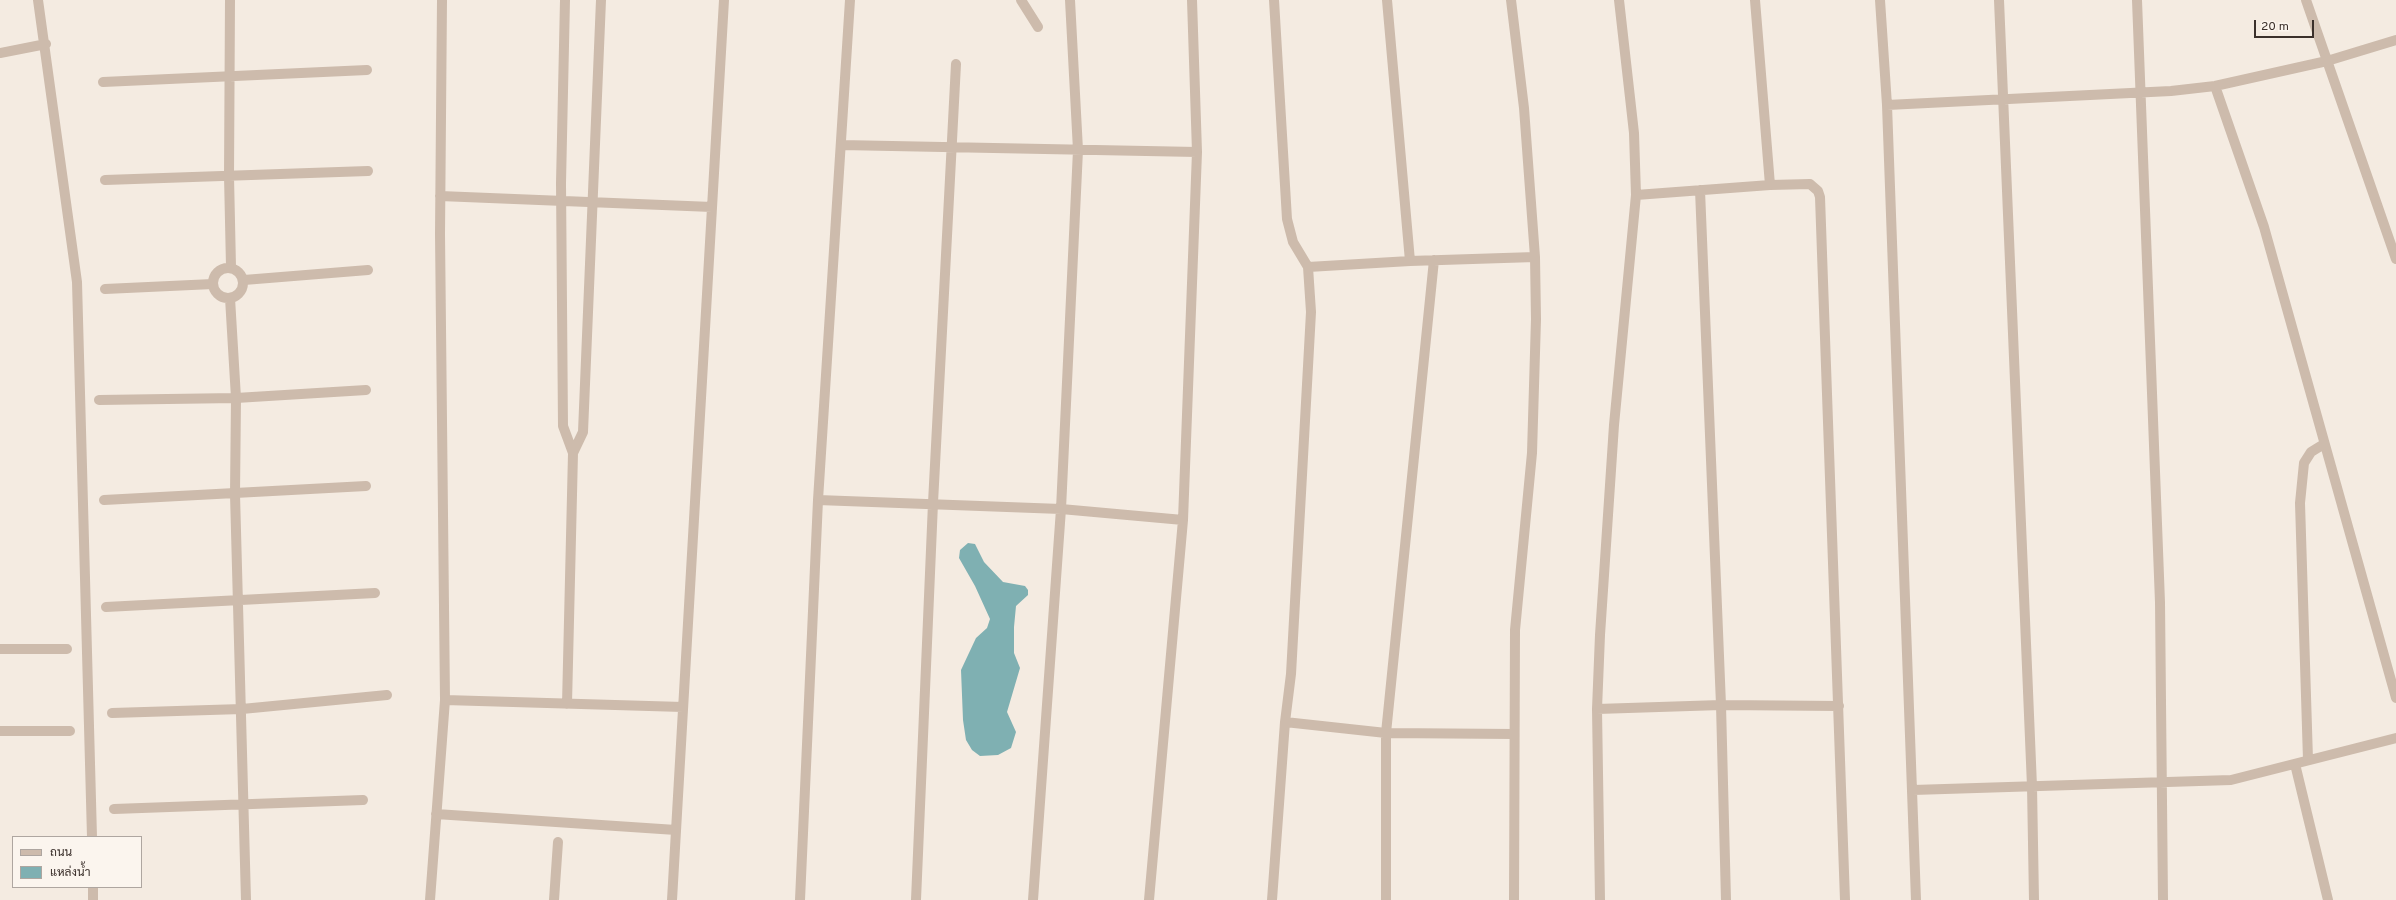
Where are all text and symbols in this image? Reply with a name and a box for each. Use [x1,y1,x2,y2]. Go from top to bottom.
scale bar [2256,12,2316,38]
text: 20 m [2261,19,2289,35]
legend [12,836,142,888]
text: ถนน [50,845,72,861]
text: แหล่งน้ำ [50,865,90,881]

